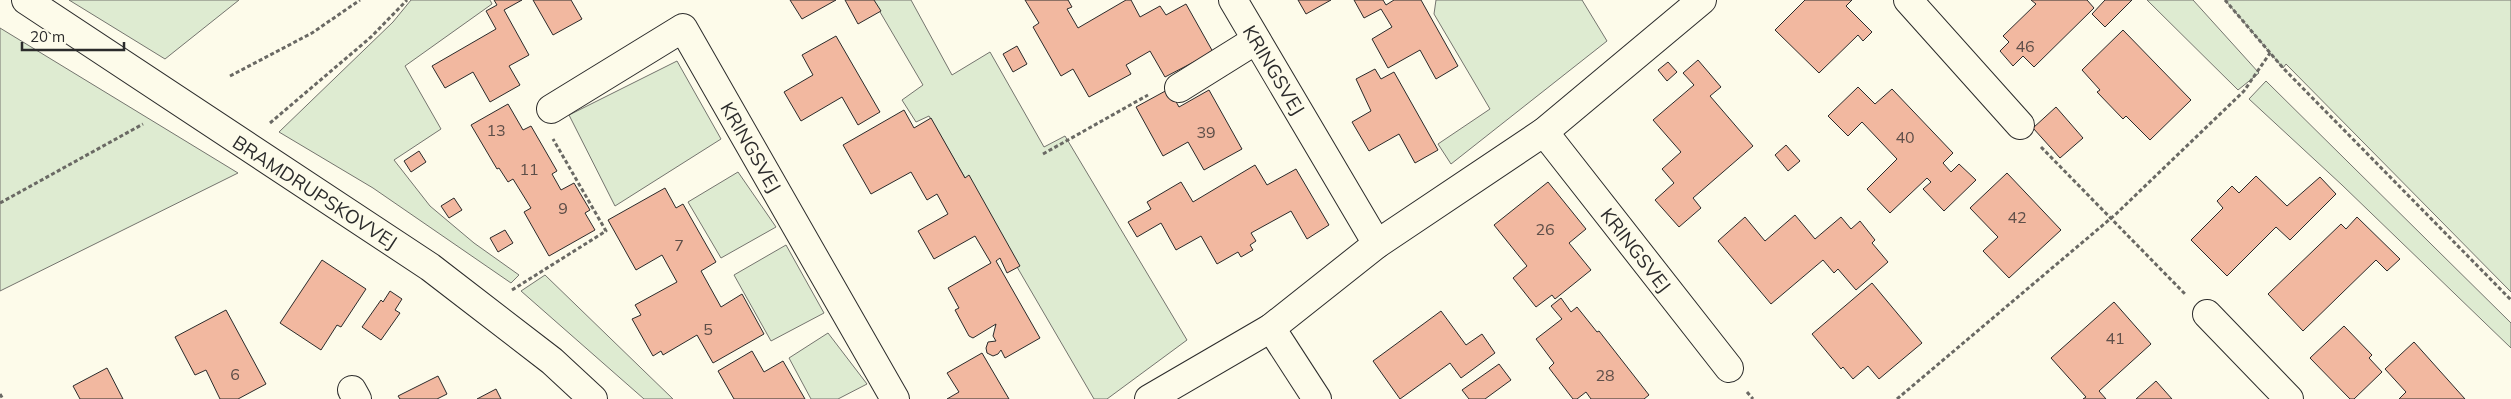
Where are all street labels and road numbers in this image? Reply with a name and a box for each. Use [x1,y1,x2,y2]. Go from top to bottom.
street label: KRINGSVEJ [1238,21,1310,119]
street label: KRINGSVEJ [715,97,787,197]
street label: BRAMDRUPSKOVVEJ [228,130,402,254]
street label: KRINGSVEJ [1596,203,1676,297]

